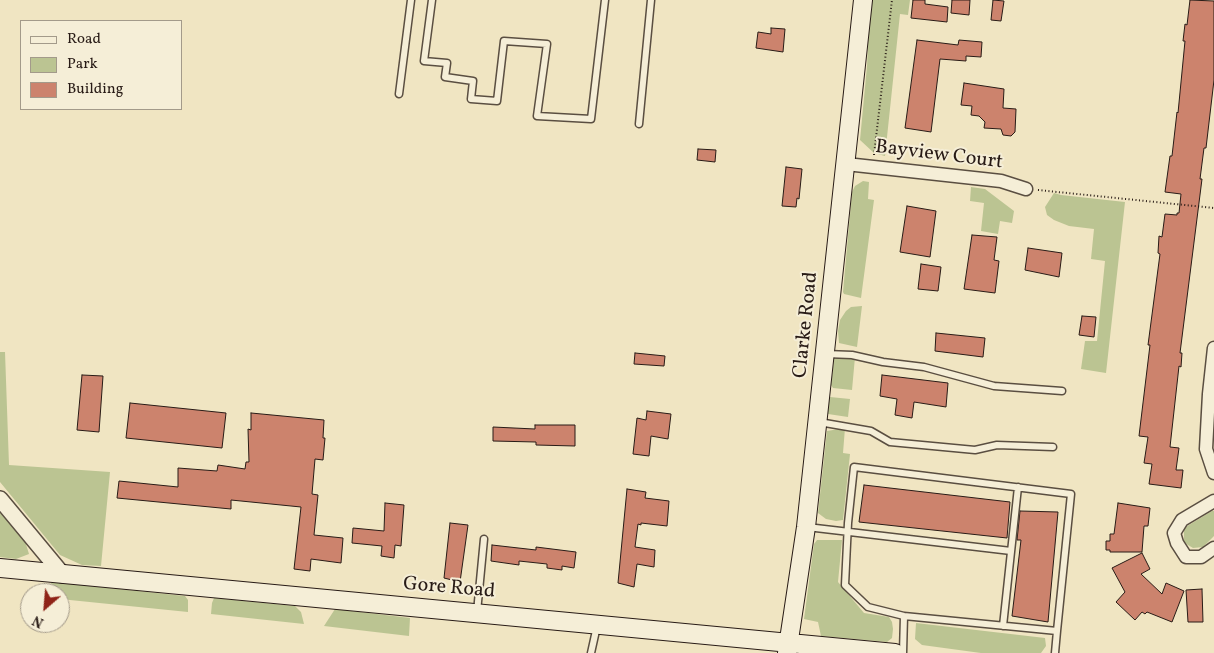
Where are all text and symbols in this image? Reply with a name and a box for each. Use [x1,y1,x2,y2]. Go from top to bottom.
legend [20,20,182,110]
text: Road [67,29,101,50]
text: Park [67,54,98,75]
text: Building [67,79,123,100]
street label: Bayview Court [874,136,1004,176]
street label: Clarke Road [789,271,825,379]
street label: Gore Road [402,573,496,605]
north arrow [20,583,70,633]
text: N [30,610,47,632]

